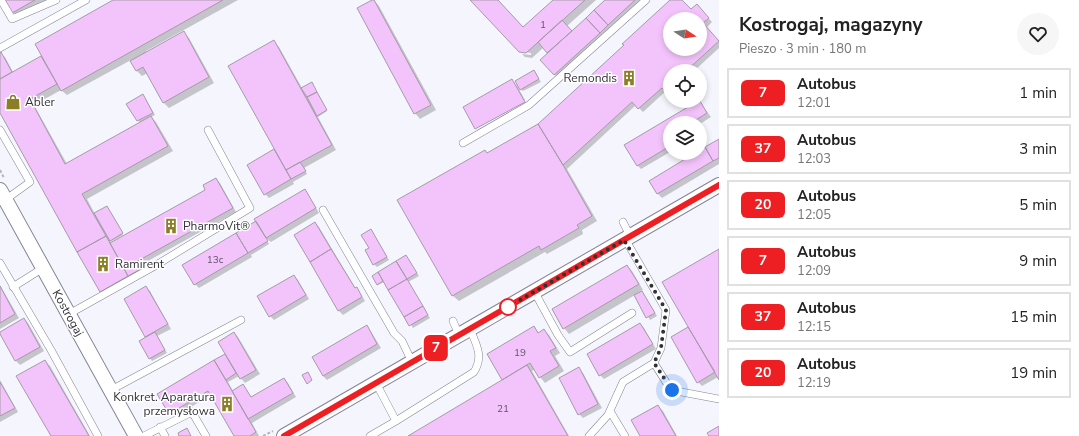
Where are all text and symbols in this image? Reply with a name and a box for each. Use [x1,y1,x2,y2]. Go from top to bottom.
north arrow [663,12,707,56]
map controls [663,12,707,160]
text: Kostrogaj, magazyny [739,12,922,38]
button: heart [1017,13,1059,55]
house number: 1 [540,18,546,32]
text: Pieszo · 3 min · 180 m [739,40,866,58]
button: locate [663,64,707,108]
building icon: Remondis [620,69,638,87]
place label: Remondis [563,70,617,86]
text: Autobus [797,74,856,94]
text: 7 [759,83,767,102]
text: 1 min [1019,83,1057,103]
shop icon: Abler [4,93,22,111]
place label: Abler [25,94,56,110]
text: 12:01 [797,94,831,112]
button: layers [663,116,707,160]
text: Autobus [797,130,856,150]
text: 37 [755,139,771,158]
text: 3 min [1019,139,1057,159]
text: 12:03 [797,150,831,168]
text: Autobus [797,186,856,206]
text: 20 [755,195,771,214]
text: 5 min [1019,195,1057,215]
text: 12:05 [797,206,831,224]
building icon: PharmoVit® [162,217,180,235]
place label: PharmoVit® [183,218,250,234]
text: Autobus [797,242,856,262]
text: 7 [759,251,767,270]
text: 9 min [1019,251,1057,271]
house number: 13c [207,253,224,267]
building icon: Ramirent [94,255,112,273]
place label: Ramirent [115,256,165,272]
text: 12:09 [797,262,831,280]
street label: Kostrogaj [49,287,87,339]
unlabelled marker [499,298,517,316]
text: Autobus [797,298,856,318]
text: 37 [755,307,771,326]
text: 15 min [1010,307,1057,327]
text: 12:15 [797,318,831,336]
line badge: 7 [423,335,449,361]
text: 7 [432,338,440,357]
house number: 19 [514,346,526,360]
text: Autobus [797,354,856,374]
text: 20 [755,363,771,382]
text: 19 min [1010,363,1057,383]
text: 12:19 [797,374,831,392]
your location [662,380,682,400]
place label: Konkret. Aparatura przemysłowa [113,389,215,419]
building icon: Konkret. Aparatura przemysłowa [218,395,236,413]
house number: 21 [497,402,509,416]

